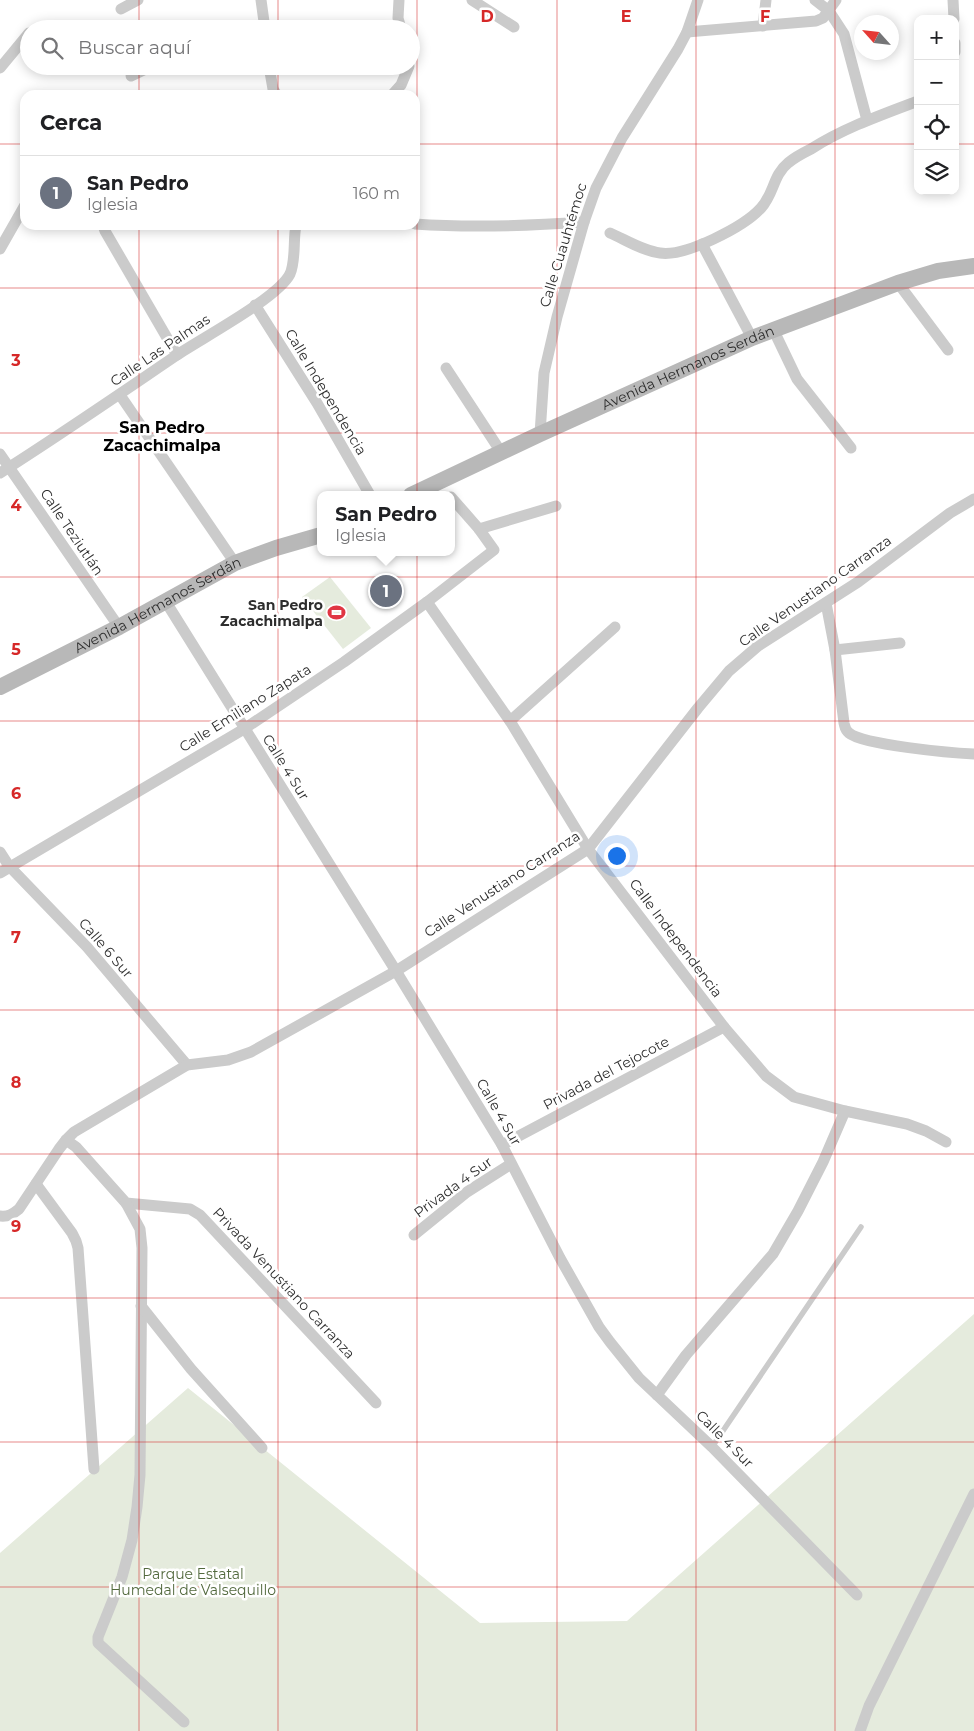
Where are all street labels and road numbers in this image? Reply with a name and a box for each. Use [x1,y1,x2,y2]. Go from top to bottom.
street label: Calle Cuauhtémoc [535,180,591,309]
street label: Calle Las Palmas [107,310,213,390]
street label: Avenida Hermanos Serdán [599,321,777,414]
street label: Calle Independencia [281,326,371,458]
street label: Calle Teziutlán [36,485,108,579]
street label: Calle Venustiano Carranza [735,531,895,651]
street label: Avenida Hermanos Serdán [71,553,244,657]
street label: Calle Emiliano Zapata [176,660,314,756]
street label: Calle 4 Sur [259,731,314,804]
street label: Calle Venustiano Carranza [421,827,583,941]
street label: Calle Independencia [625,875,727,1001]
street label: Calle 6 Sur [75,914,137,982]
street label: Privada del Tejocote [540,1032,672,1114]
street label: Calle 4 Sur [473,1075,526,1149]
street label: Privada 4 Sur [410,1152,496,1221]
street label: Privada Venustiano Carranza [209,1204,359,1362]
street label: Calle 4 Sur [692,1406,758,1472]

